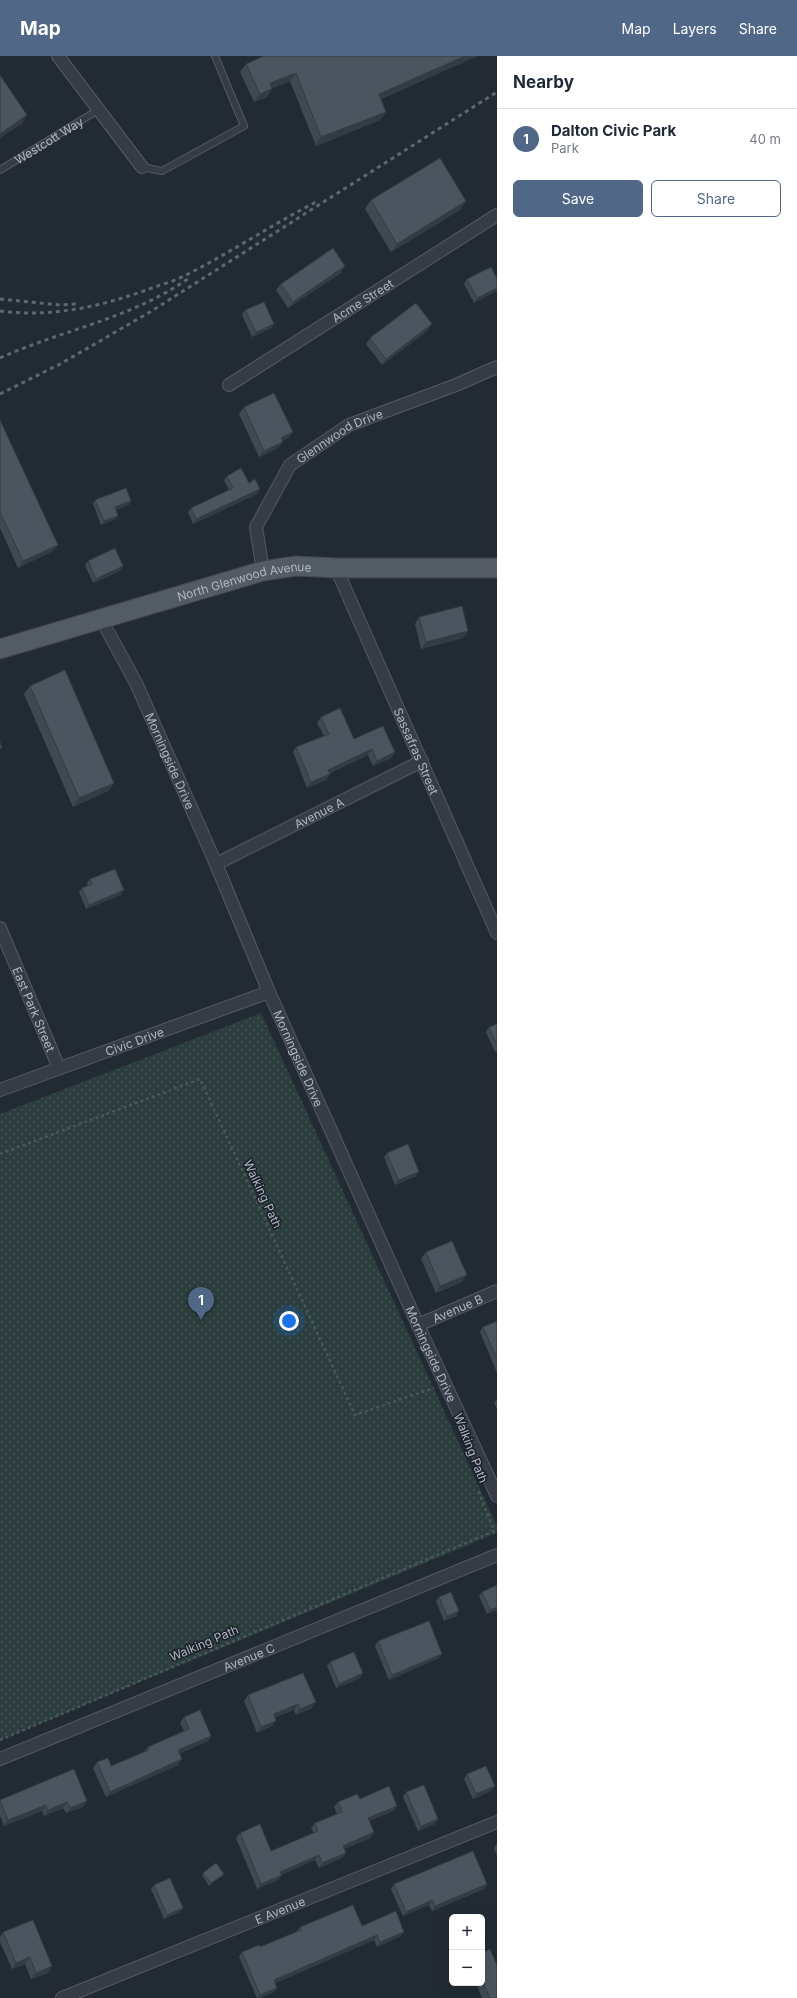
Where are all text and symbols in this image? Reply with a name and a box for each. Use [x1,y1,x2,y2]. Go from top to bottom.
text: Map [20,17,61,40]
text: Map [622,20,651,37]
text: Layers [673,20,717,37]
text: Share [739,20,777,37]
text: Nearby [513,72,574,92]
street label: Westcott Way [11,113,86,167]
text: Dalton Civic Park [551,121,676,140]
text: 1 [523,131,529,147]
text: 40 m [749,131,781,147]
text: Park [551,140,579,156]
button: Save [513,180,643,217]
button: Share [651,180,781,217]
street label: Acme Street [329,275,396,325]
street label: Glennwood Drive [293,406,385,466]
street label: North Glenwood Avenue [175,558,312,604]
street label: Sassafras Street [391,705,442,797]
street label: Morningside Drive [142,710,198,811]
street label: Avenue A [291,794,346,831]
street label: East Park Street [10,964,59,1054]
street label: Morningside Drive [271,1008,327,1109]
street label: Civic Drive [103,1023,166,1059]
street label: Walking Path [241,1157,285,1231]
pin: 1 [188,1287,214,1320]
street label: Avenue B [430,1290,485,1325]
street label: Morningside Drive [403,1304,460,1404]
your location [279,1311,299,1331]
street label: Walking Path [451,1411,491,1485]
street label: Walking Path [167,1622,241,1664]
street label: Avenue C [221,1640,277,1674]
street label: E Avenue [253,1893,307,1927]
map controls [449,1914,485,1986]
button: + [449,1914,485,1950]
button: − [449,1950,485,1986]

